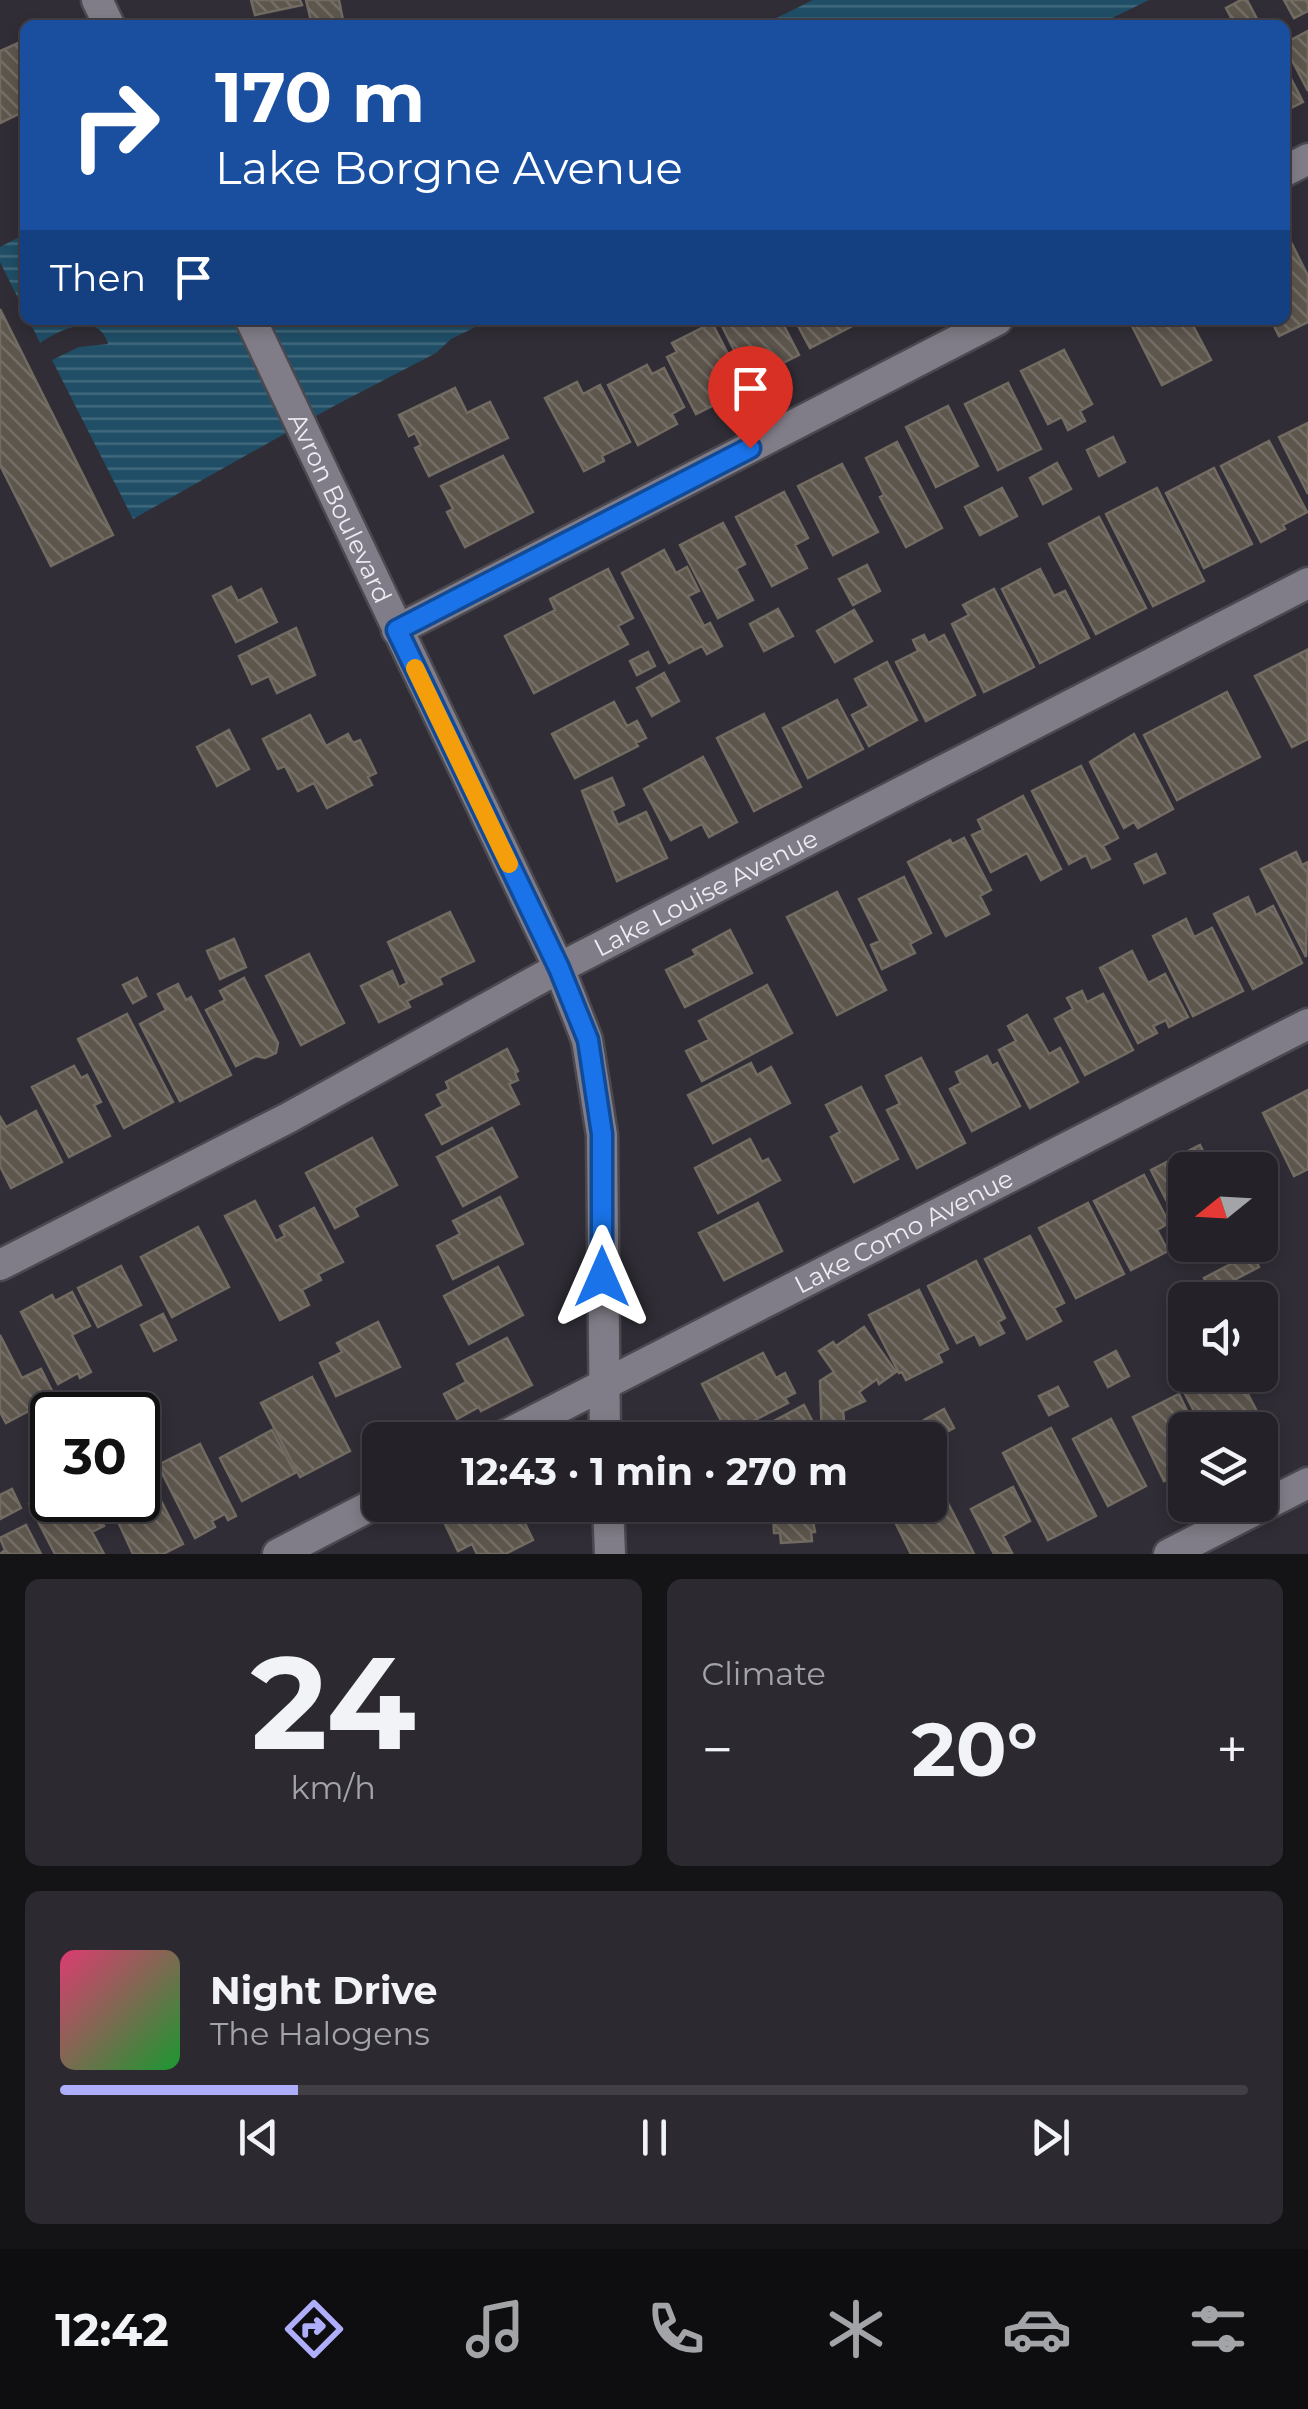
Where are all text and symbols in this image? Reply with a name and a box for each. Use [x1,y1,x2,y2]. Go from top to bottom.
text: 170 m [215,54,425,140]
icon: right [50,60,180,190]
text: Lake Borgne Avenue [215,140,683,195]
icon: arrive [166,250,221,305]
text: Then [50,254,146,301]
pin [708,346,793,449]
icon: arrive [723,361,778,416]
street label: Avron Boulevard [282,408,398,608]
street label: Lake Louise Avenue [589,823,823,963]
north arrow [1168,1152,1278,1262]
map controls [1168,1152,1278,1522]
street label: Lake Como Avenue [789,1163,1018,1300]
position arrow [550,1225,654,1329]
button: sound [1168,1282,1278,1392]
speed limit sign: 30 [30,1392,160,1522]
button: layers [1168,1412,1278,1522]
text: 12:43 · 1 min · 270 m [461,1448,848,1495]
text: 24 [251,1623,416,1782]
text: Climate [702,1654,826,1693]
text: 20° [911,1703,1038,1795]
text: − [702,1716,733,1783]
text: + [1216,1716,1248,1783]
text: km/h [291,1768,376,1807]
text: Night Drive [210,1967,437,2014]
text: The Halogens [210,2014,430,2053]
icon: previous [231,2110,286,2165]
icon: pause [627,2110,682,2165]
icon: next [1023,2110,1078,2165]
icon: directions [279,2294,349,2364]
icon: music [460,2294,530,2364]
icon: phone [641,2294,711,2364]
icon: climate [821,2294,891,2364]
icon: car [1002,2294,1072,2364]
icon: filters [1183,2294,1253,2364]
text: 12:42 [55,2302,169,2357]

